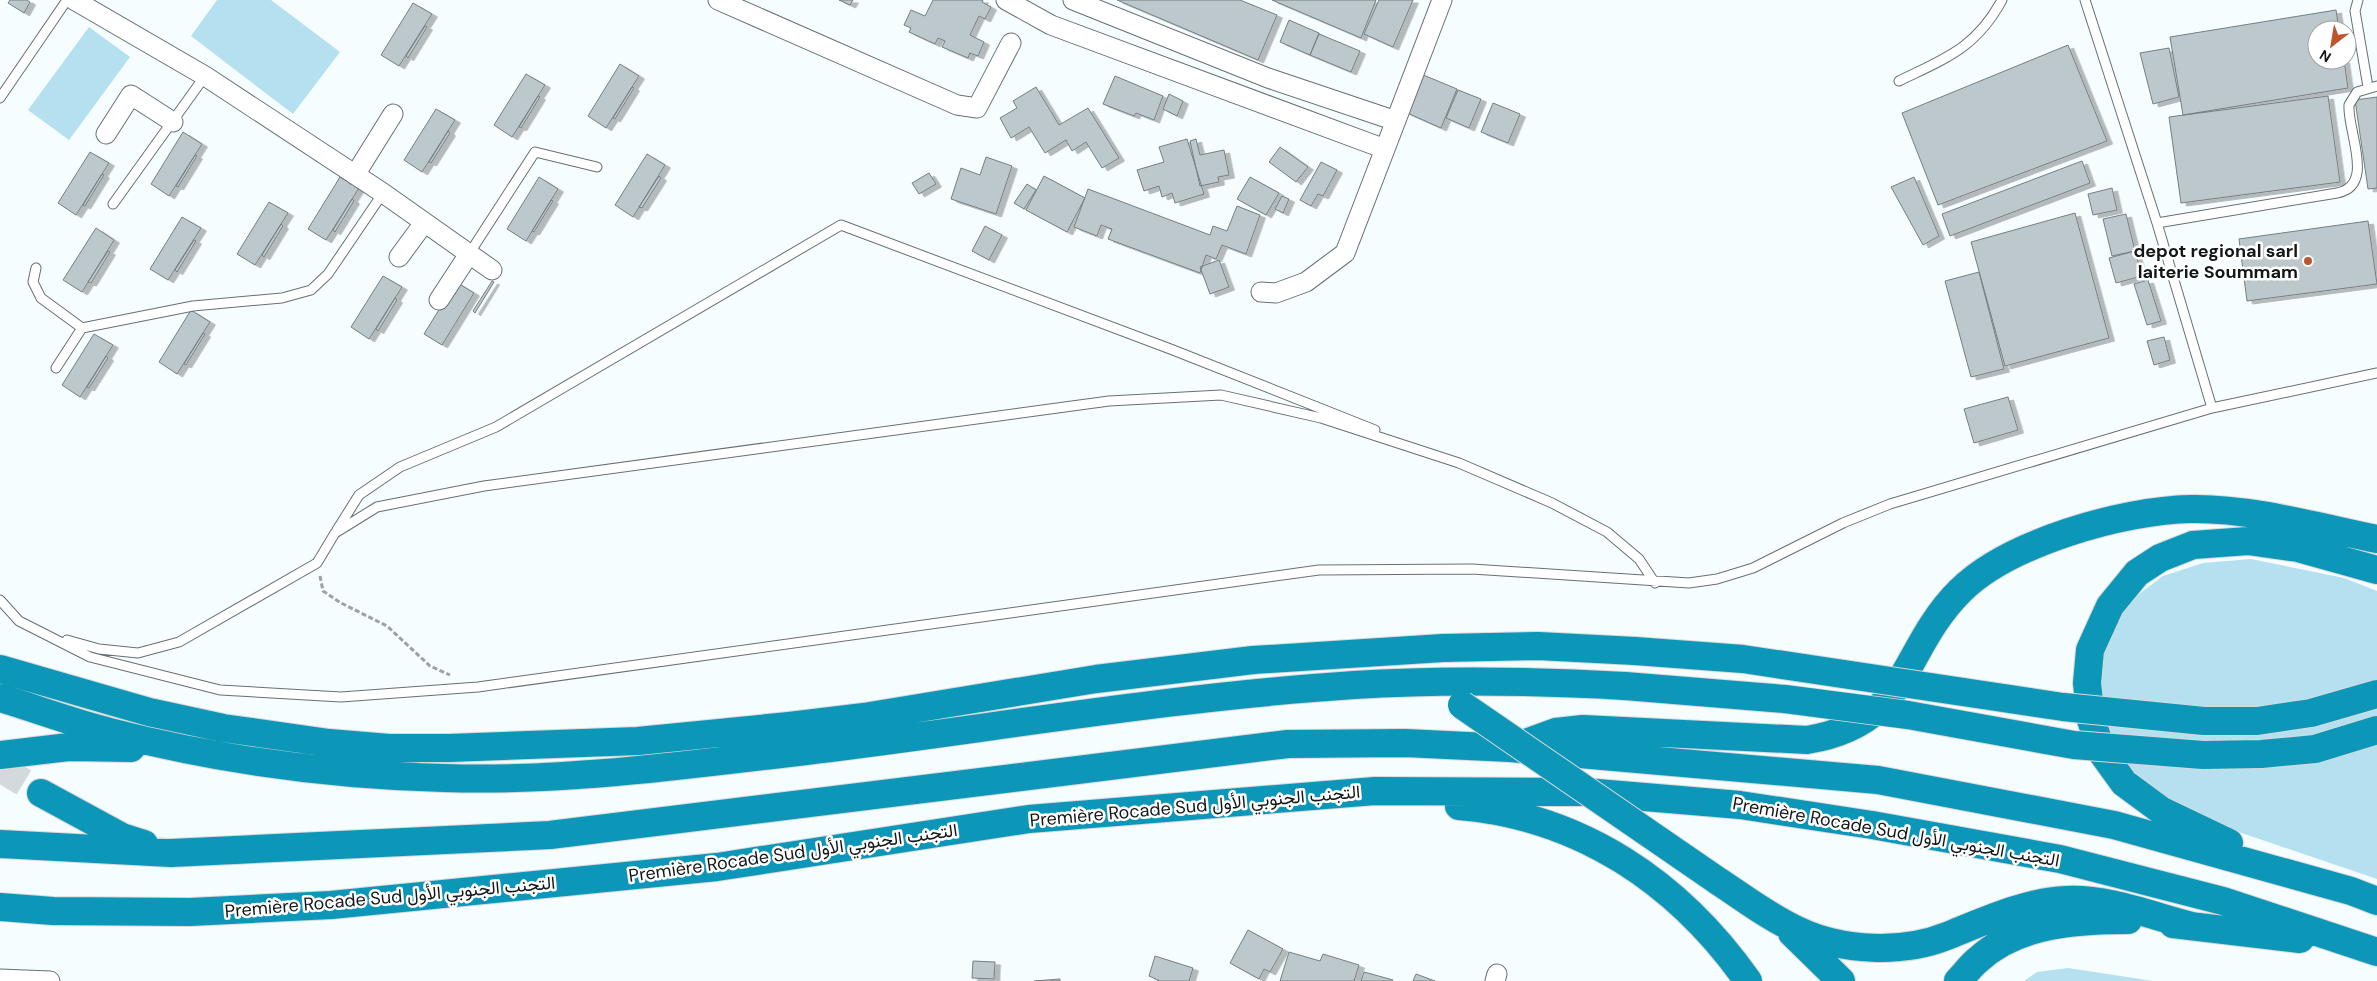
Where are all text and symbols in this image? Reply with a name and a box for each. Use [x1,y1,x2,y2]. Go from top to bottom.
north arrow [2307,20,2357,70]
text: N [2316,46,2334,66]
place label: depot regional sarl laiterie Soummam [2133,239,2298,284]
marker: depot regional sarl laiterie Soummam [2302,255,2314,267]
street label: Première Rocade Sud التجنب الجنوبي الأول [1029,780,1362,835]
street label: Première Rocade Sud التجنب الجنوبي الأول [1730,791,2061,876]
street label: Première Rocade Sud التجنب الجنوبي الأول [627,818,959,891]
street label: Première Rocade Sud التجنب الجنوبي الأول [224,871,557,926]

